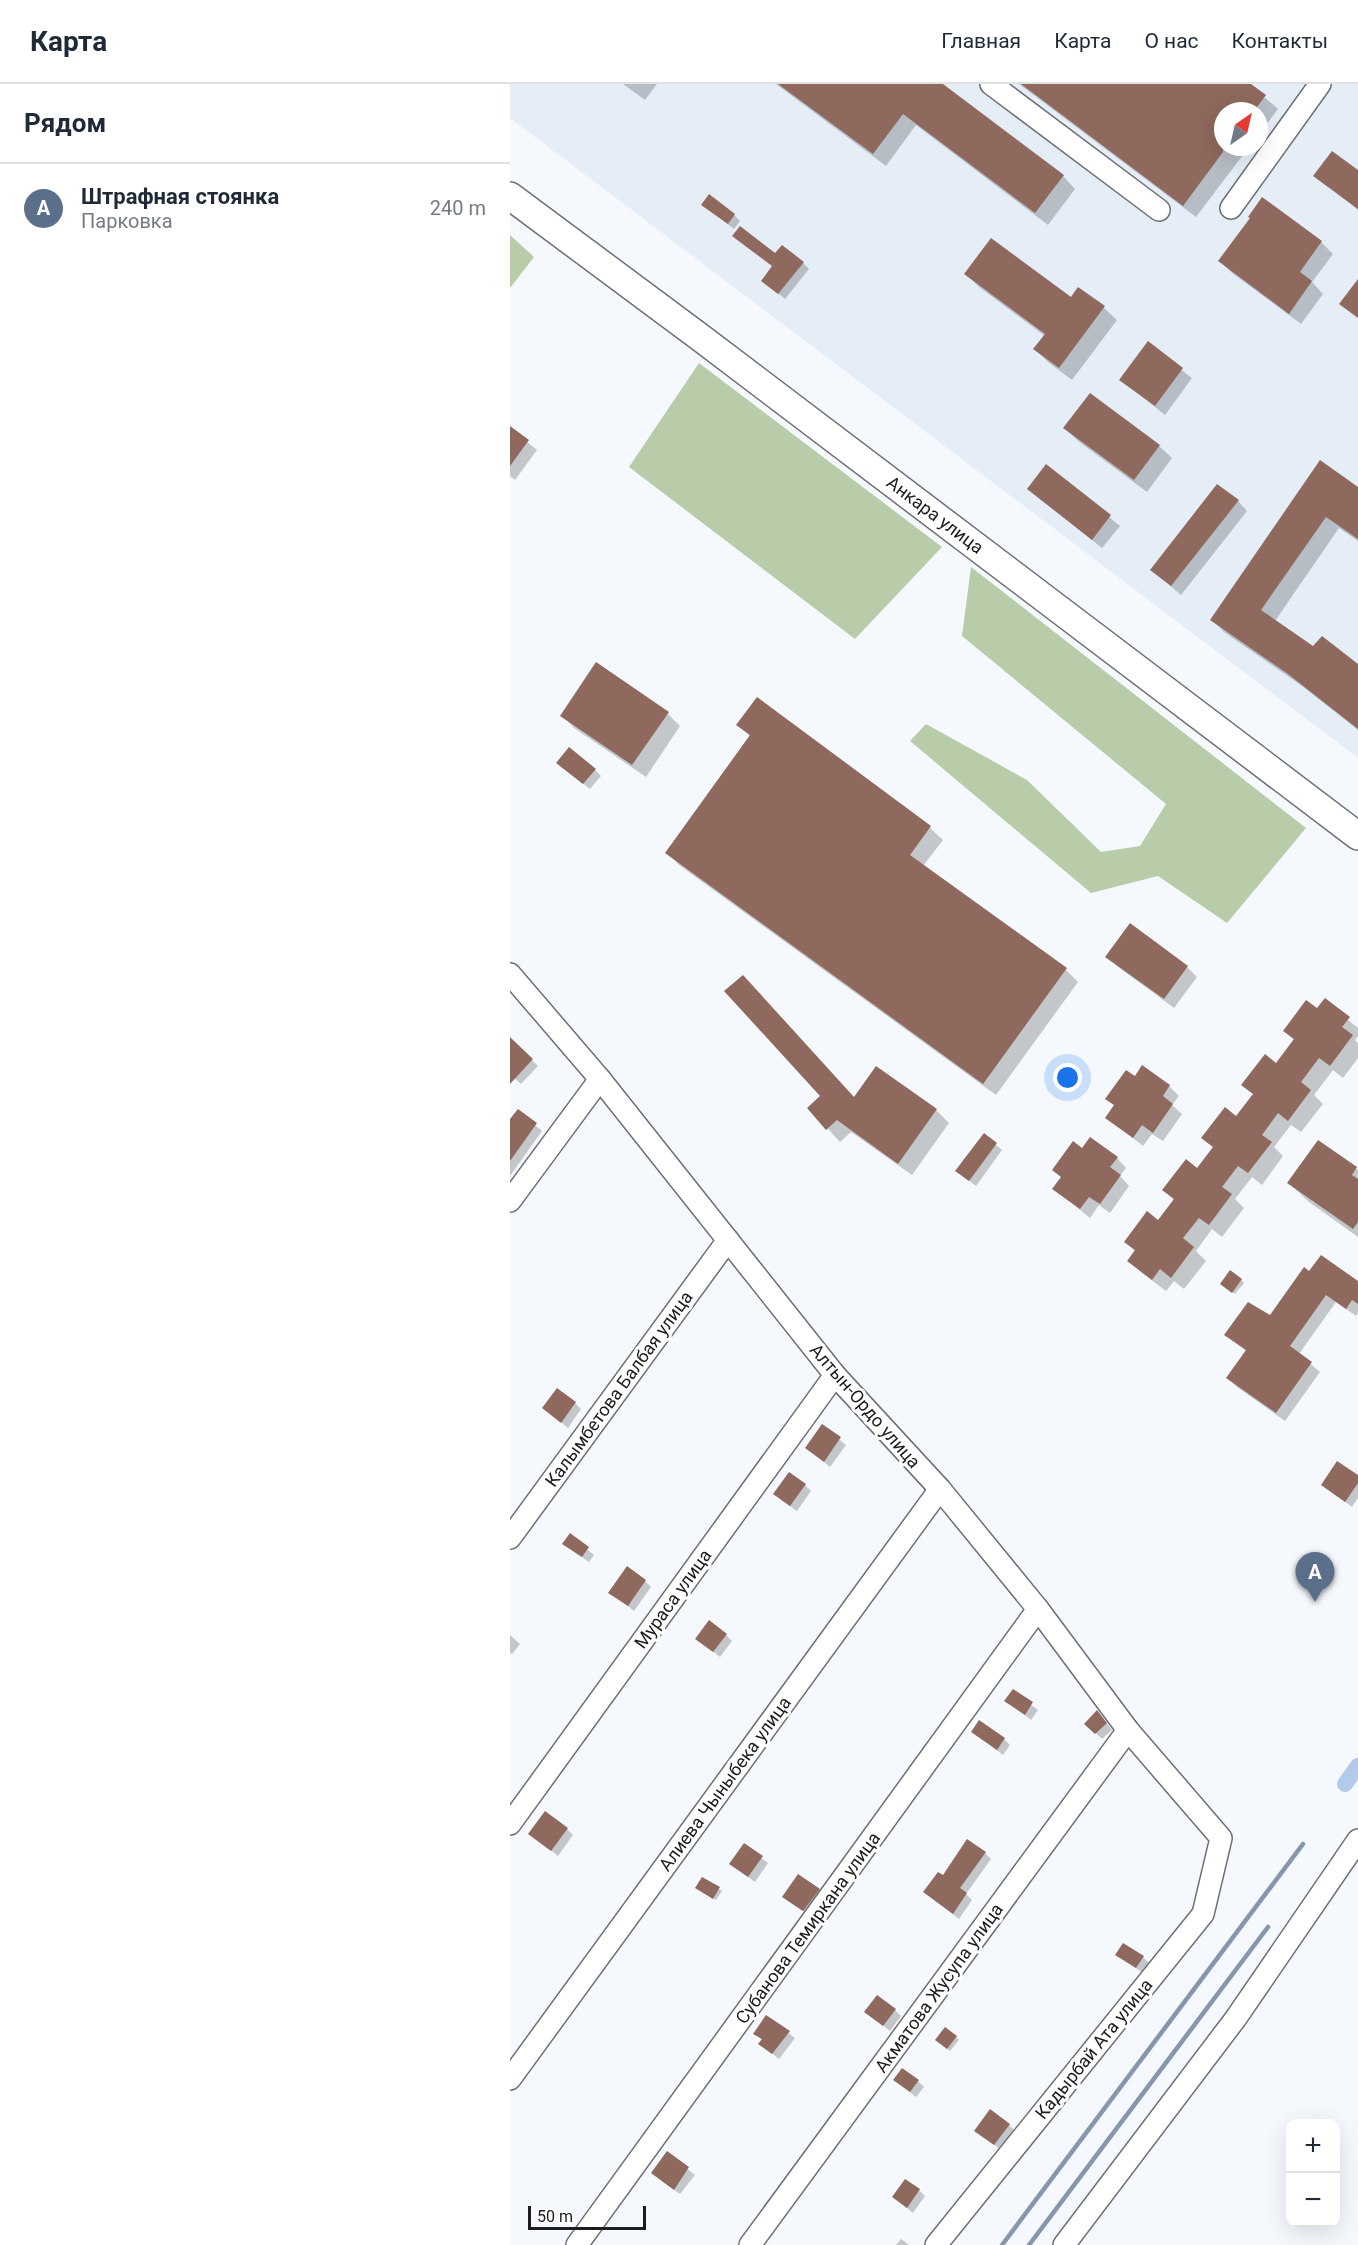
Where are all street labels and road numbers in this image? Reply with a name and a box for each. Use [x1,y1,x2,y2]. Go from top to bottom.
street label: Анкара улица [883,471,988,558]
street label: Калымбетова Балбая улица [541,1287,697,1491]
street label: Алтын-Ордо улица [806,1339,925,1472]
street label: Мураса улица [630,1545,716,1652]
street label: Алиева Чыныбека улица [654,1692,795,1875]
street label: Субанова Темиркана улица [731,1828,884,2028]
street label: Акматова Жусупа улица [870,1899,1007,2076]
street label: Кадырбай Ата улица [1031,1974,1157,2123]

